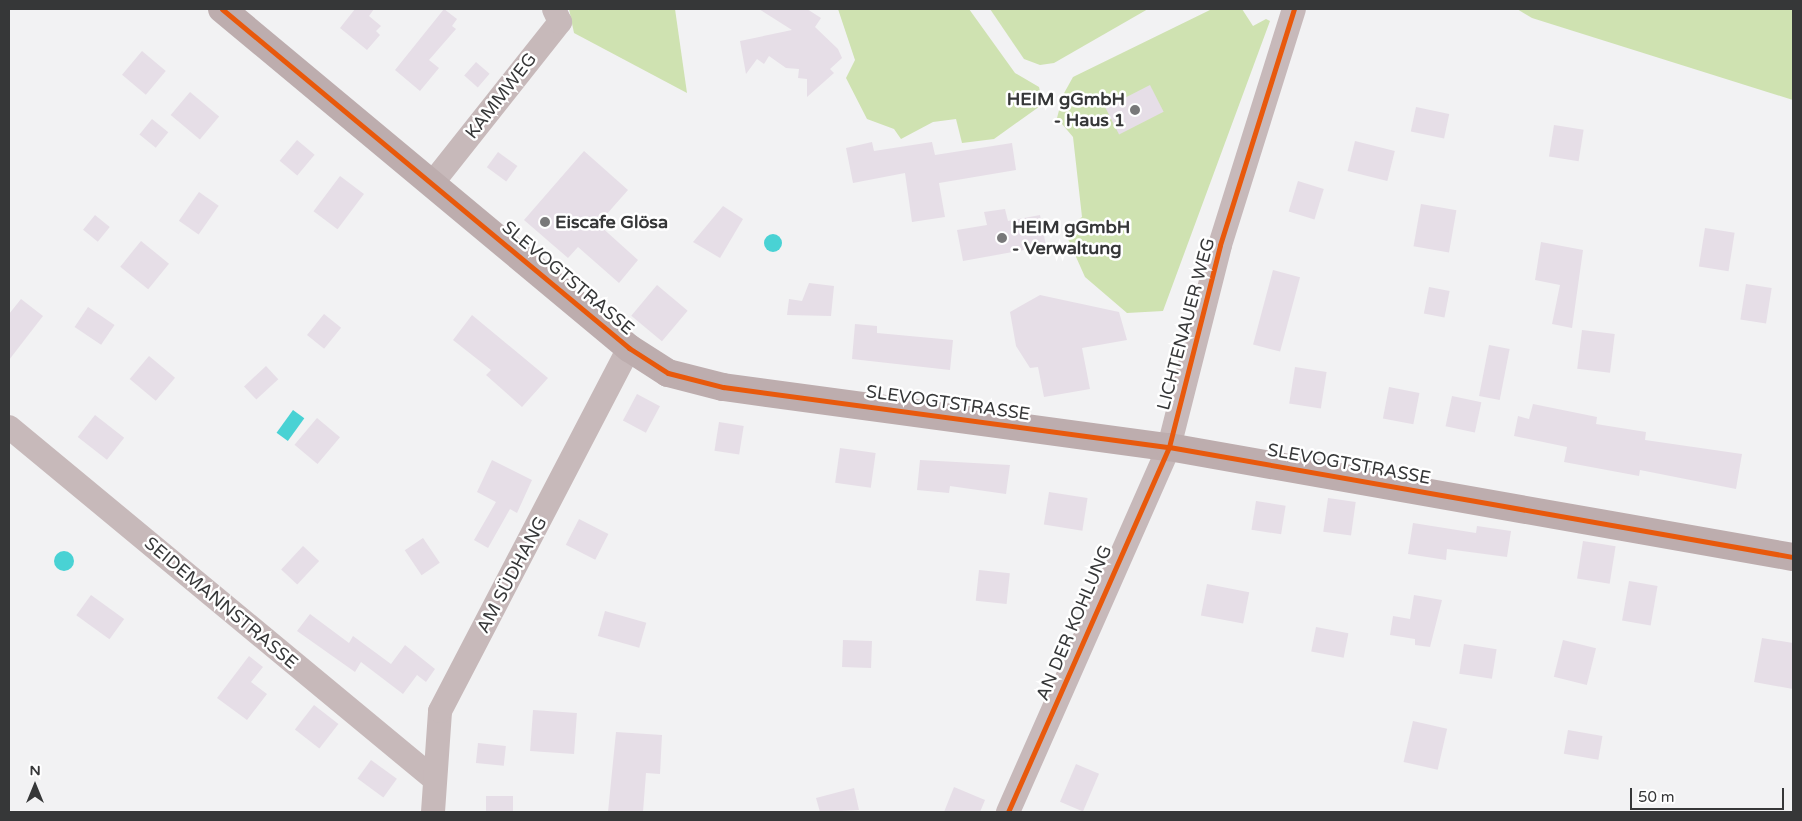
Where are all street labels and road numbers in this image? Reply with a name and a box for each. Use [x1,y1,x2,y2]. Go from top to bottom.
street label: KAMMWEG [461,49,541,143]
street label: SLEVOGTSTRASSE [498,216,638,340]
street label: LICHTENAUER WEG [1153,236,1219,412]
street label: SLEVOGTSTRASSE [864,381,1032,425]
street label: SLEVOGTSTRASSE [1266,439,1432,489]
street label: AM SÜDHANG [472,513,552,637]
street label: SEIDEMANNSTRASSE [140,532,302,674]
street label: AN DER KOHLUNG [1032,542,1116,704]

